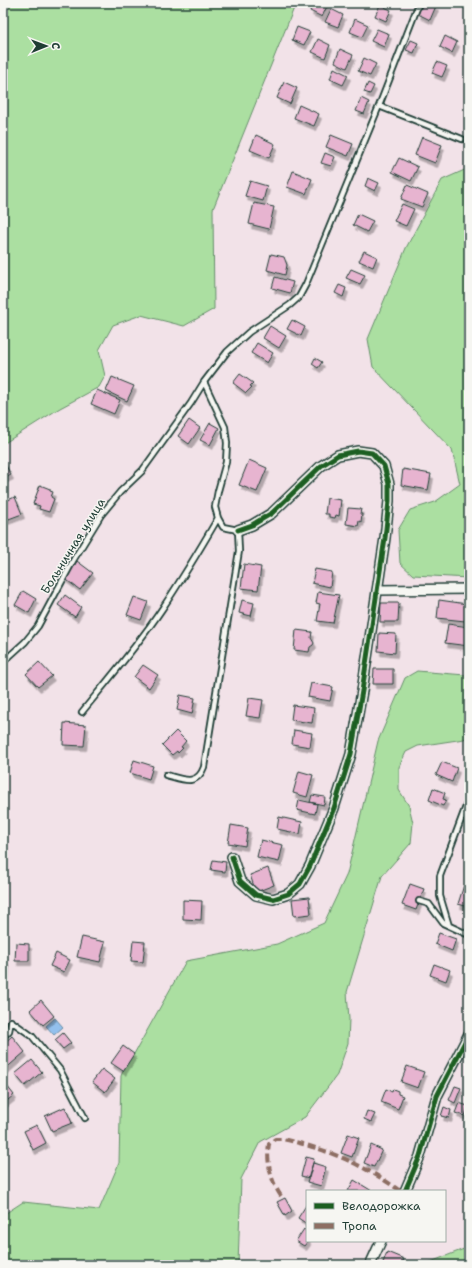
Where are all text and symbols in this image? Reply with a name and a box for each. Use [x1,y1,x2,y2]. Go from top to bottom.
north arrow [26,26,66,66]
text: С [48,42,63,50]
street label: Больничная улица [37,495,109,597]
legend [306,1190,446,1242]
text: Велодорожка [342,1198,421,1214]
text: Тропа [342,1218,377,1234]

